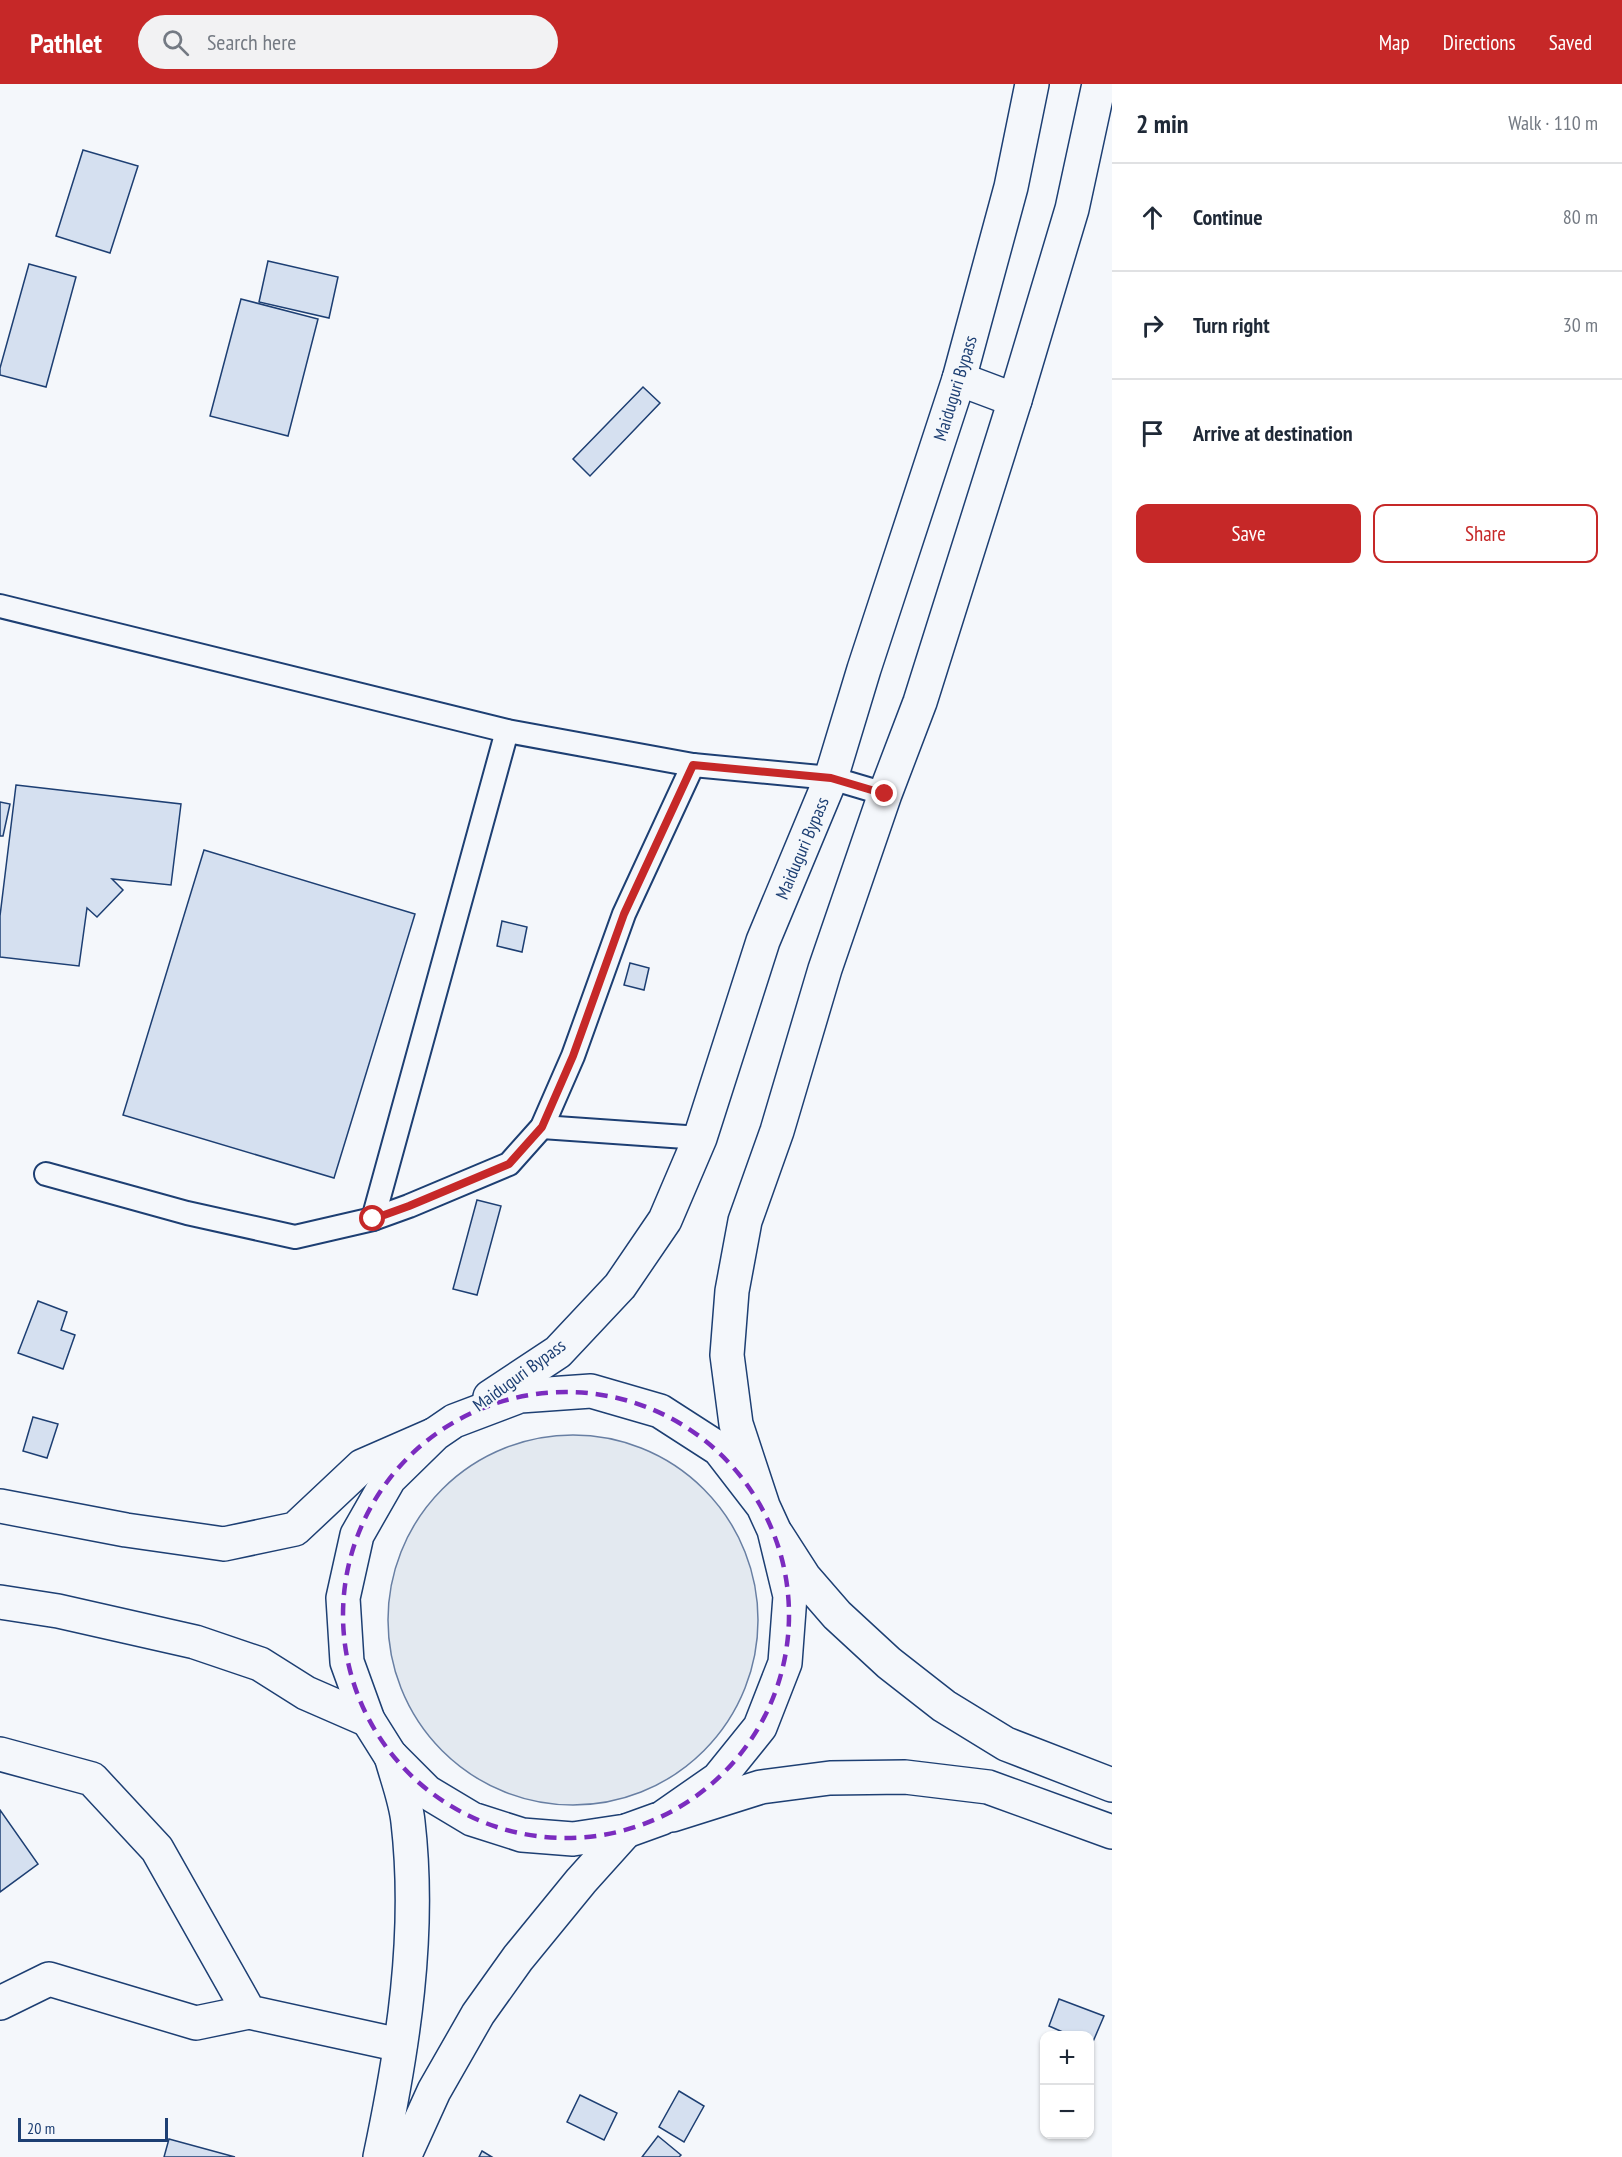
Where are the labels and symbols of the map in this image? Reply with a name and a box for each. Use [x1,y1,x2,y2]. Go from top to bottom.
street label: Maiduguri Bypass [928,333,982,443]
route end [871,780,897,806]
street label: Maiduguri Bypass [770,793,834,903]
route start [359,1205,385,1231]
street label: Maiduguri Bypass [468,1334,570,1416]
scale bar [18,2115,168,2142]

